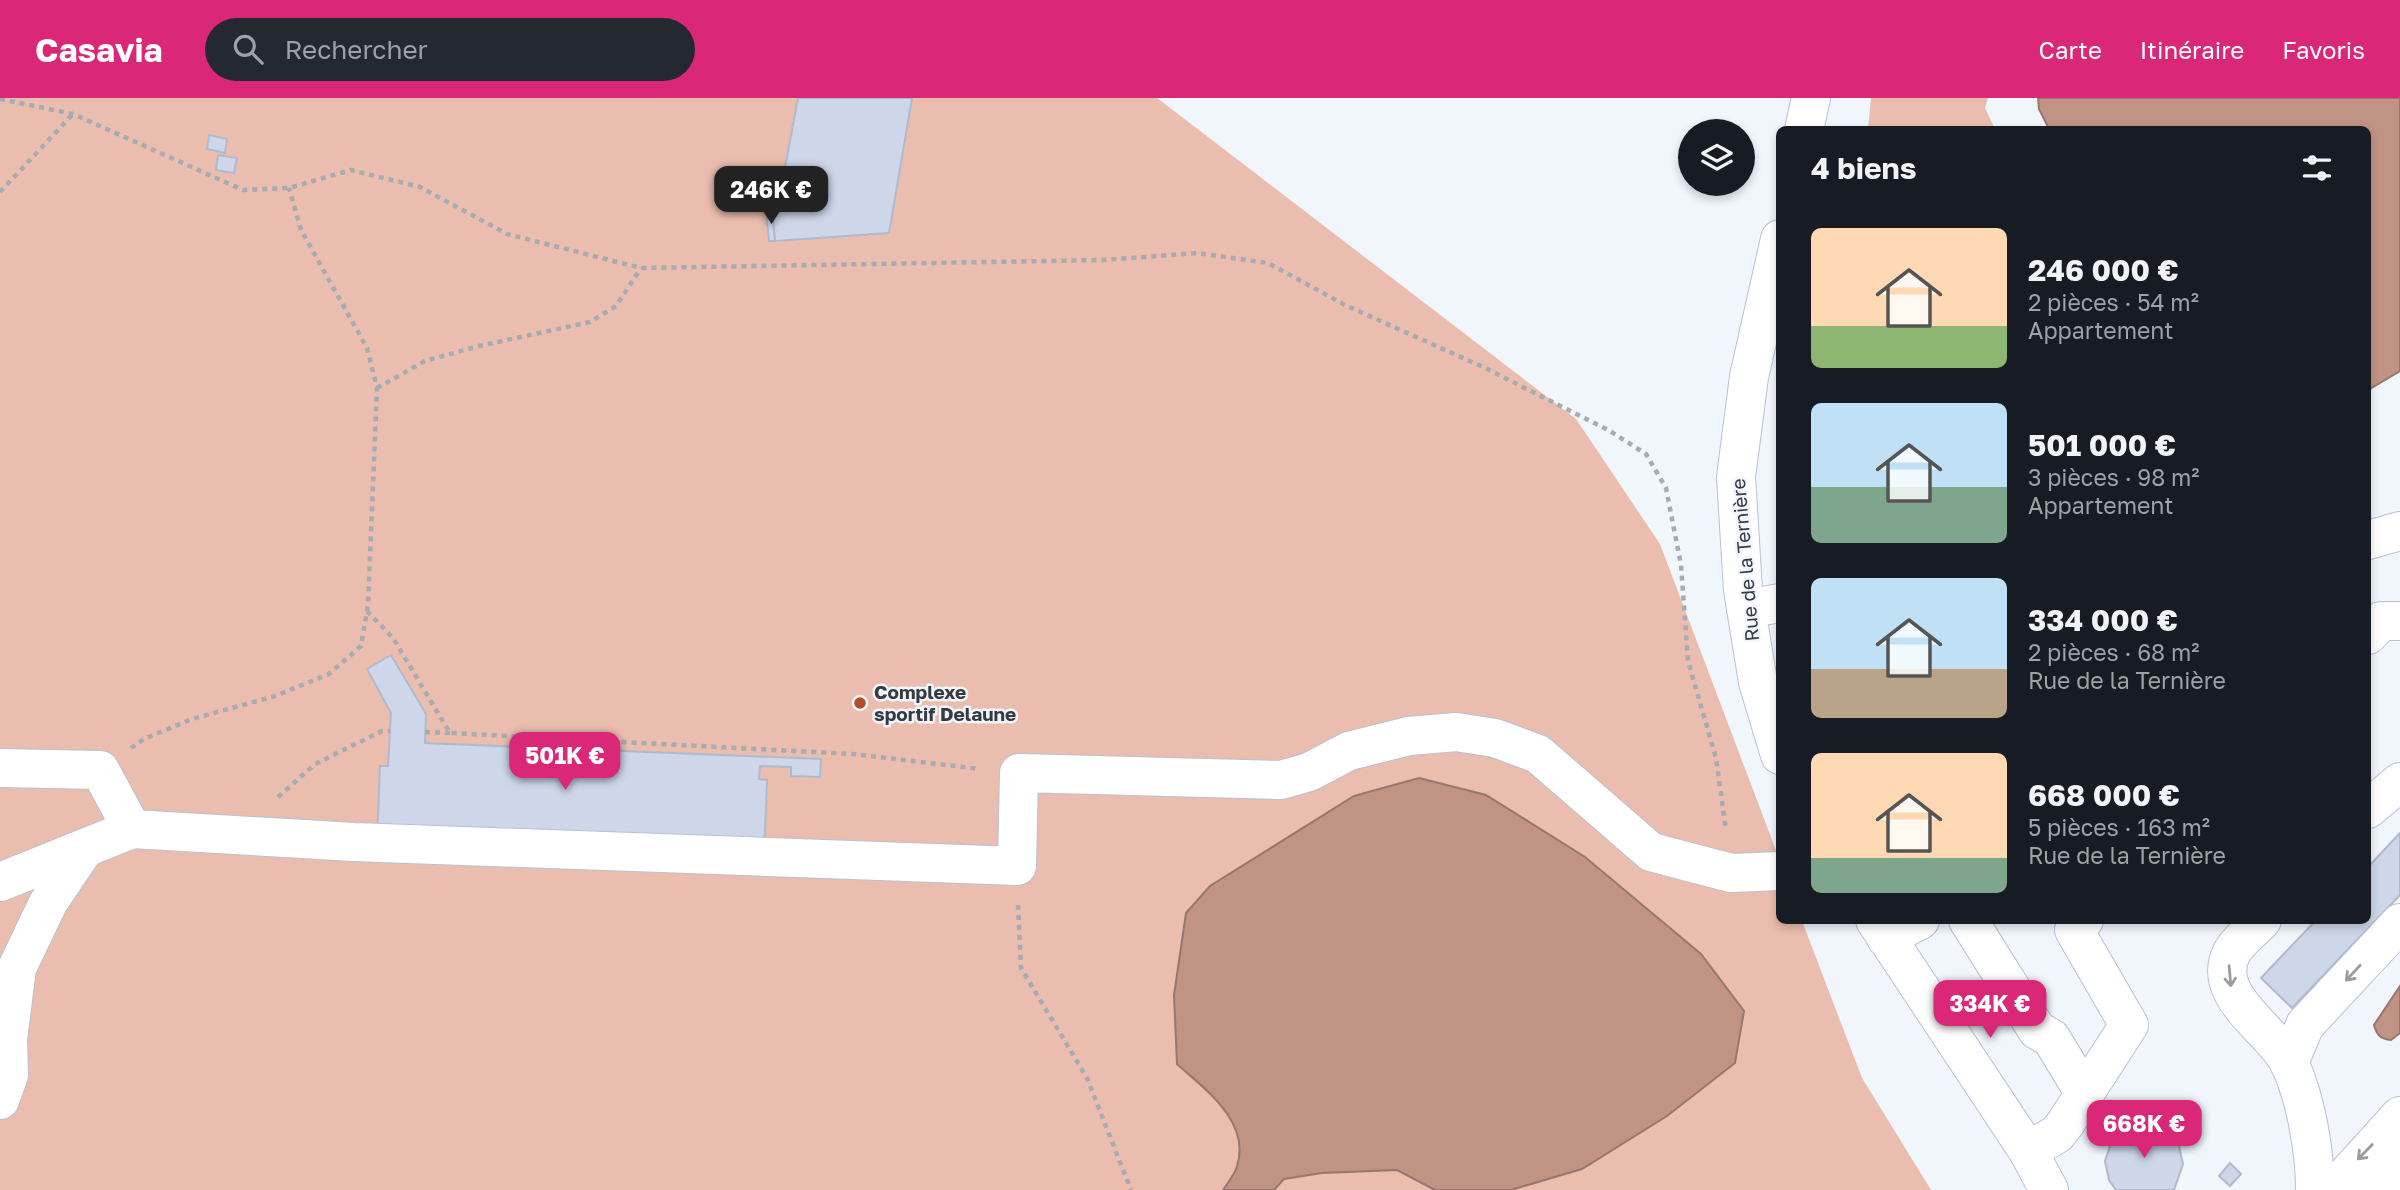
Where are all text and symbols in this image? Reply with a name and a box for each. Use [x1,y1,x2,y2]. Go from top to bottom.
search box [205,18,695,81]
text: Casavia [35,30,163,69]
icon: search [229,30,267,68]
text: Rechercher [285,34,428,65]
text: Carte [2039,35,2102,64]
text: Itinéraire [2140,35,2244,64]
text: Favoris [2282,35,2365,64]
map controls [1678,119,1755,196]
button: layers [1678,119,1755,196]
icon: filters [2298,149,2336,187]
text: 4 biens [1811,150,1917,186]
pin: 246K € [714,166,828,226]
text: 246K € [730,175,812,203]
text: 246 000 € [2028,252,2179,288]
icon: home [1867,256,1951,340]
text: 2 pièces · 54 m² [2028,288,2199,316]
text: Appartement [2028,316,2173,344]
text: 501 000 € [2028,427,2176,463]
icon: home [1867,431,1951,515]
text: 3 pièces · 98 m² [2028,463,2200,491]
street label: Rue de la Ternière [1726,478,1763,642]
text: Appartement [2028,491,2173,519]
text: 334 000 € [2028,602,2178,638]
icon: home [1867,606,1951,690]
text: 2 pièces · 68 m² [2028,638,2200,666]
text: Rue de la Ternière [2028,666,2226,694]
place label: Complexe sportif Delaune [874,680,1016,725]
marker: Complexe sportif Delaune [852,695,868,711]
pin: 501K € [508,732,622,792]
text: 501K € [525,741,605,769]
text: 668 000 € [2028,777,2180,813]
icon: home [1867,781,1951,865]
text: 5 pièces · 163 m² [2028,813,2210,841]
text: Rue de la Ternière [2028,841,2226,869]
one-way arrow [2345,964,2362,981]
one-way arrow [2224,965,2237,987]
pin: 334K € [1933,981,2047,1040]
text: 334K € [1949,989,2031,1017]
pin: 668K € [2087,1100,2201,1160]
text: 668K € [2103,1109,2185,1137]
one-way arrow [2357,1143,2374,1160]

